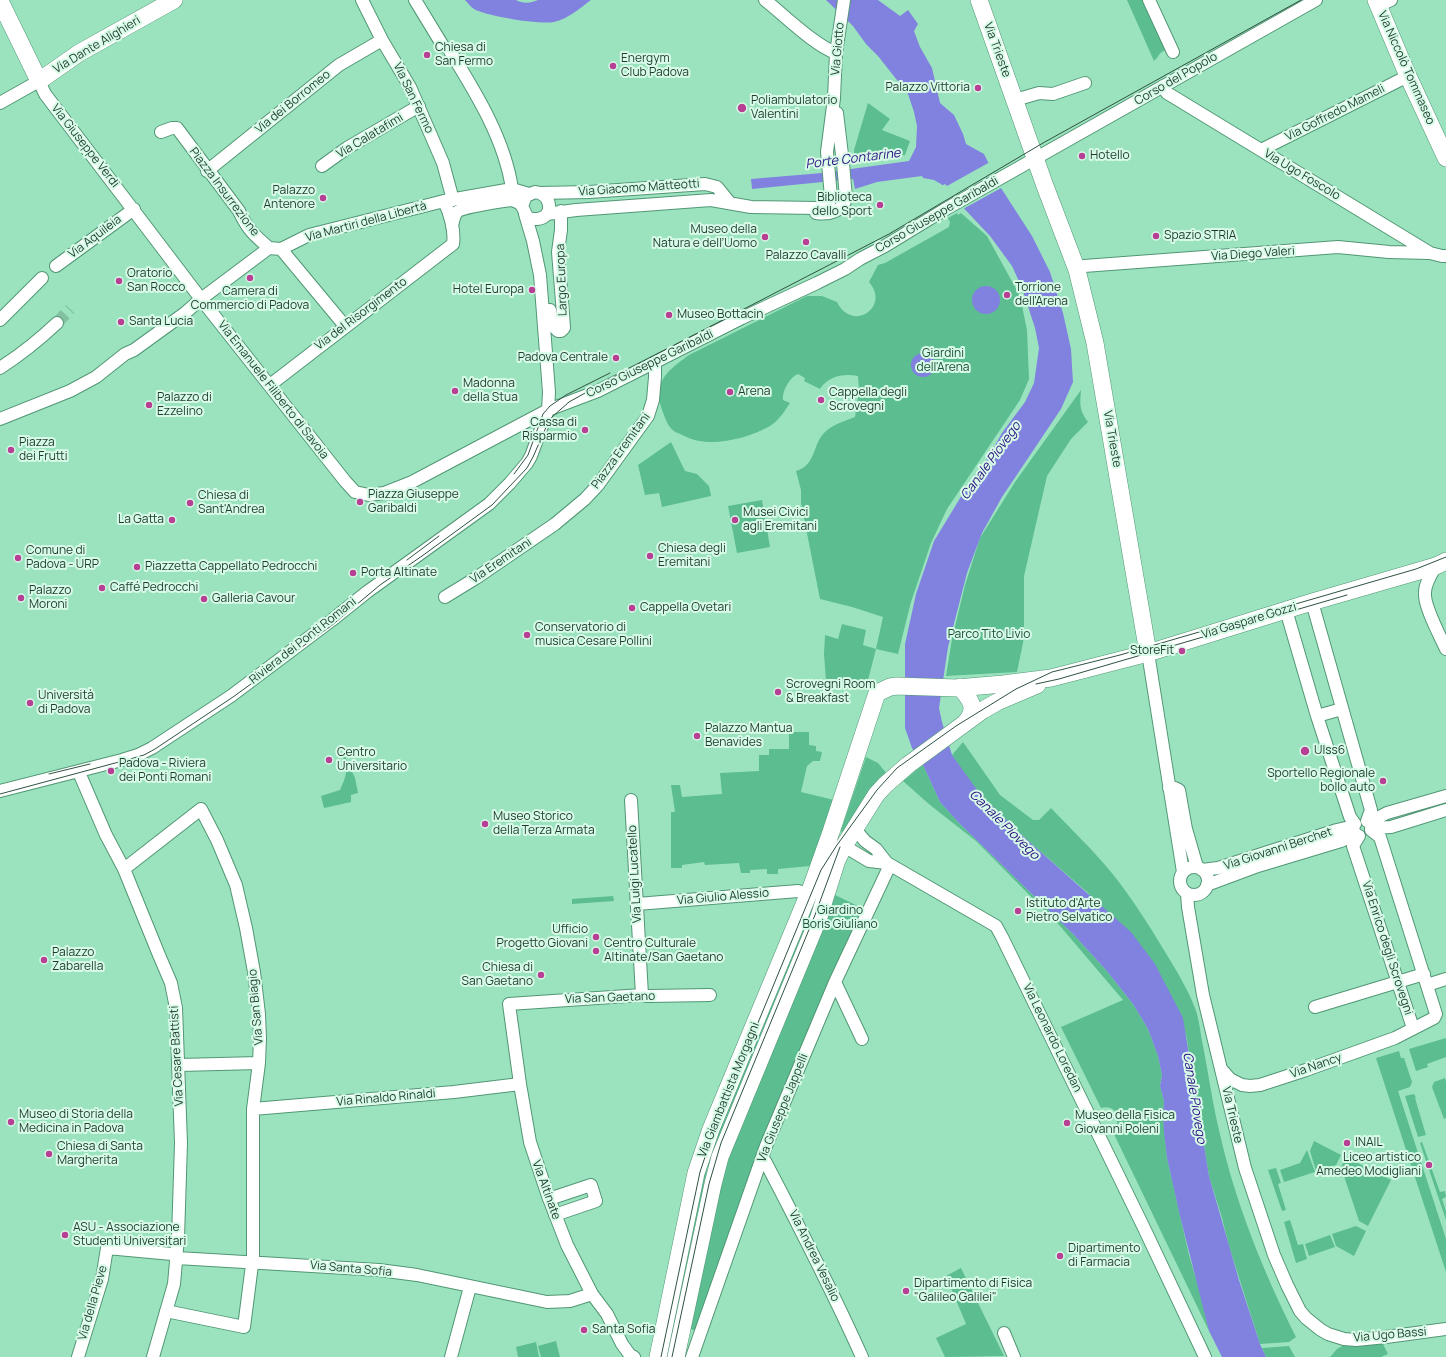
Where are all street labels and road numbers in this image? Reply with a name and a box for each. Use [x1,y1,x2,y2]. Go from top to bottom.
street label: Via Niccolò Tommaseo [1374,9,1438,127]
street label: Via Dante Alighieri [51,13,143,77]
street label: Via Trieste [980,21,1014,79]
street label: Via Giotto [829,22,847,76]
street label: Corso del Popolo [1132,49,1220,109]
street label: Via San Fermo [390,60,436,136]
street label: Via dei Borromeo [253,67,333,137]
street label: Via Goffredo Mameli [1283,82,1387,144]
street label: Via Giuseppe Verdi [48,102,122,190]
street label: Via Calatafimi [334,110,406,162]
street label: Piazza Insurrezione [186,145,262,239]
street label: Via Ugo Foscolo [1261,147,1343,203]
street label: Corso Giuseppe Garibaldi [873,174,1001,256]
street label: Via Giacomo Matteotti [578,177,700,199]
street label: Via Martiri della Libertà [304,199,428,245]
street label: Via Aquileia [66,212,124,262]
street label: Largo Europa [554,244,570,316]
street label: Via Diego Valeri [1211,244,1295,264]
street label: Via del Risorgimento [312,275,410,353]
street label: Via Emanuele Filiberto di Savoia [215,318,331,462]
street label: Corso Giuseppe Garibaldi [584,327,716,401]
street label: Via Trieste [1100,409,1124,469]
street label: Piazza Eremitani [589,410,653,492]
street label: Via Eremitani [467,535,535,587]
street label: Riviera dei Ponti Romani [247,595,359,687]
street label: Via Gaspare Gozzi [1200,600,1298,642]
street label: Via Luigi Lucatello [625,825,645,923]
street label: Via Giovanni Berchet [1222,825,1334,873]
street label: Via Enrico degli Scrovegni [1358,879,1416,1017]
street label: Via Giulio Alessio [676,886,770,908]
street label: Via San Biagio [246,968,266,1046]
street label: Via Leonardo Loredan [1019,981,1085,1095]
street label: Via San Gaetano [565,989,655,1007]
street label: Via Cesare Battisti [167,1005,187,1107]
street label: Via Giambattista Morgagni [695,1020,763,1160]
street label: Via Nancy [1288,1050,1344,1082]
street label: Via Giuseppe Jappelli [755,1052,811,1164]
street label: Via Trieste [1219,1085,1245,1145]
street label: Via Rinaldo Rinaldi [336,1086,436,1110]
street label: Via Altinate [529,1158,563,1222]
street label: Via Andrea Vesalio [786,1208,842,1304]
street label: Via Santa Sofia [309,1258,393,1280]
street label: Via della Pieve [75,1264,111,1342]
street label: Via Ugo Bassi [1353,1325,1427,1345]

